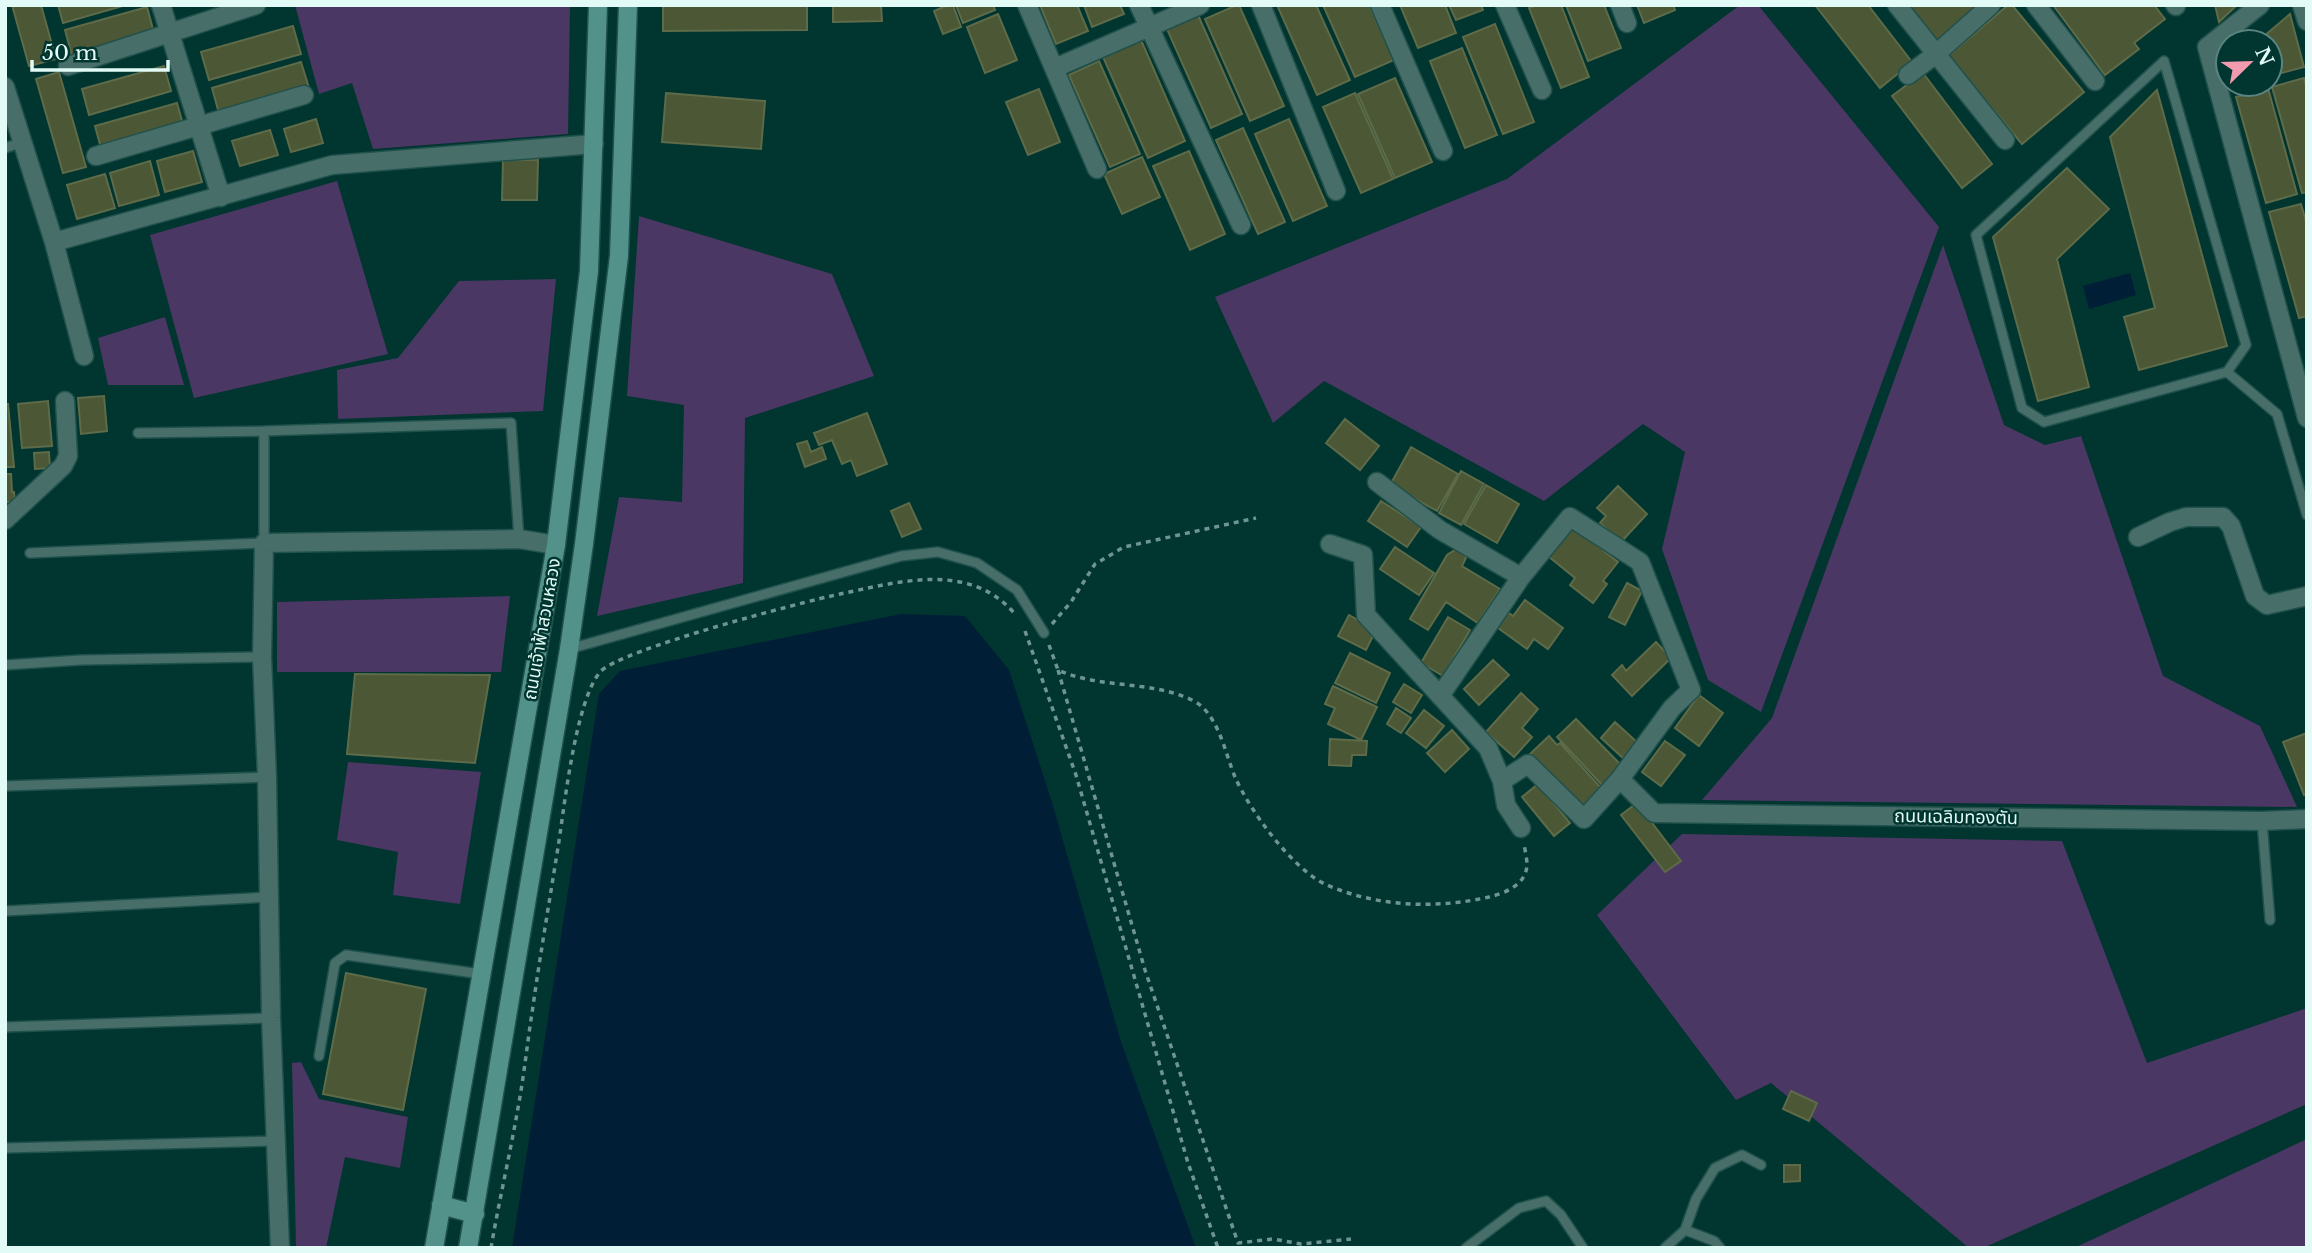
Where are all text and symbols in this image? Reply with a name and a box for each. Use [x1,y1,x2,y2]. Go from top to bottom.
scale bar [32,28,168,72]
north arrow [2214,28,2284,98]
text: 50 m [42,40,98,66]
text: N [2250,44,2278,69]
street label: ถนนเจ้าฟ้าสวนหลวง [519,556,565,702]
street label: ถนนเฉลิมทองตัน [1894,805,2018,829]

